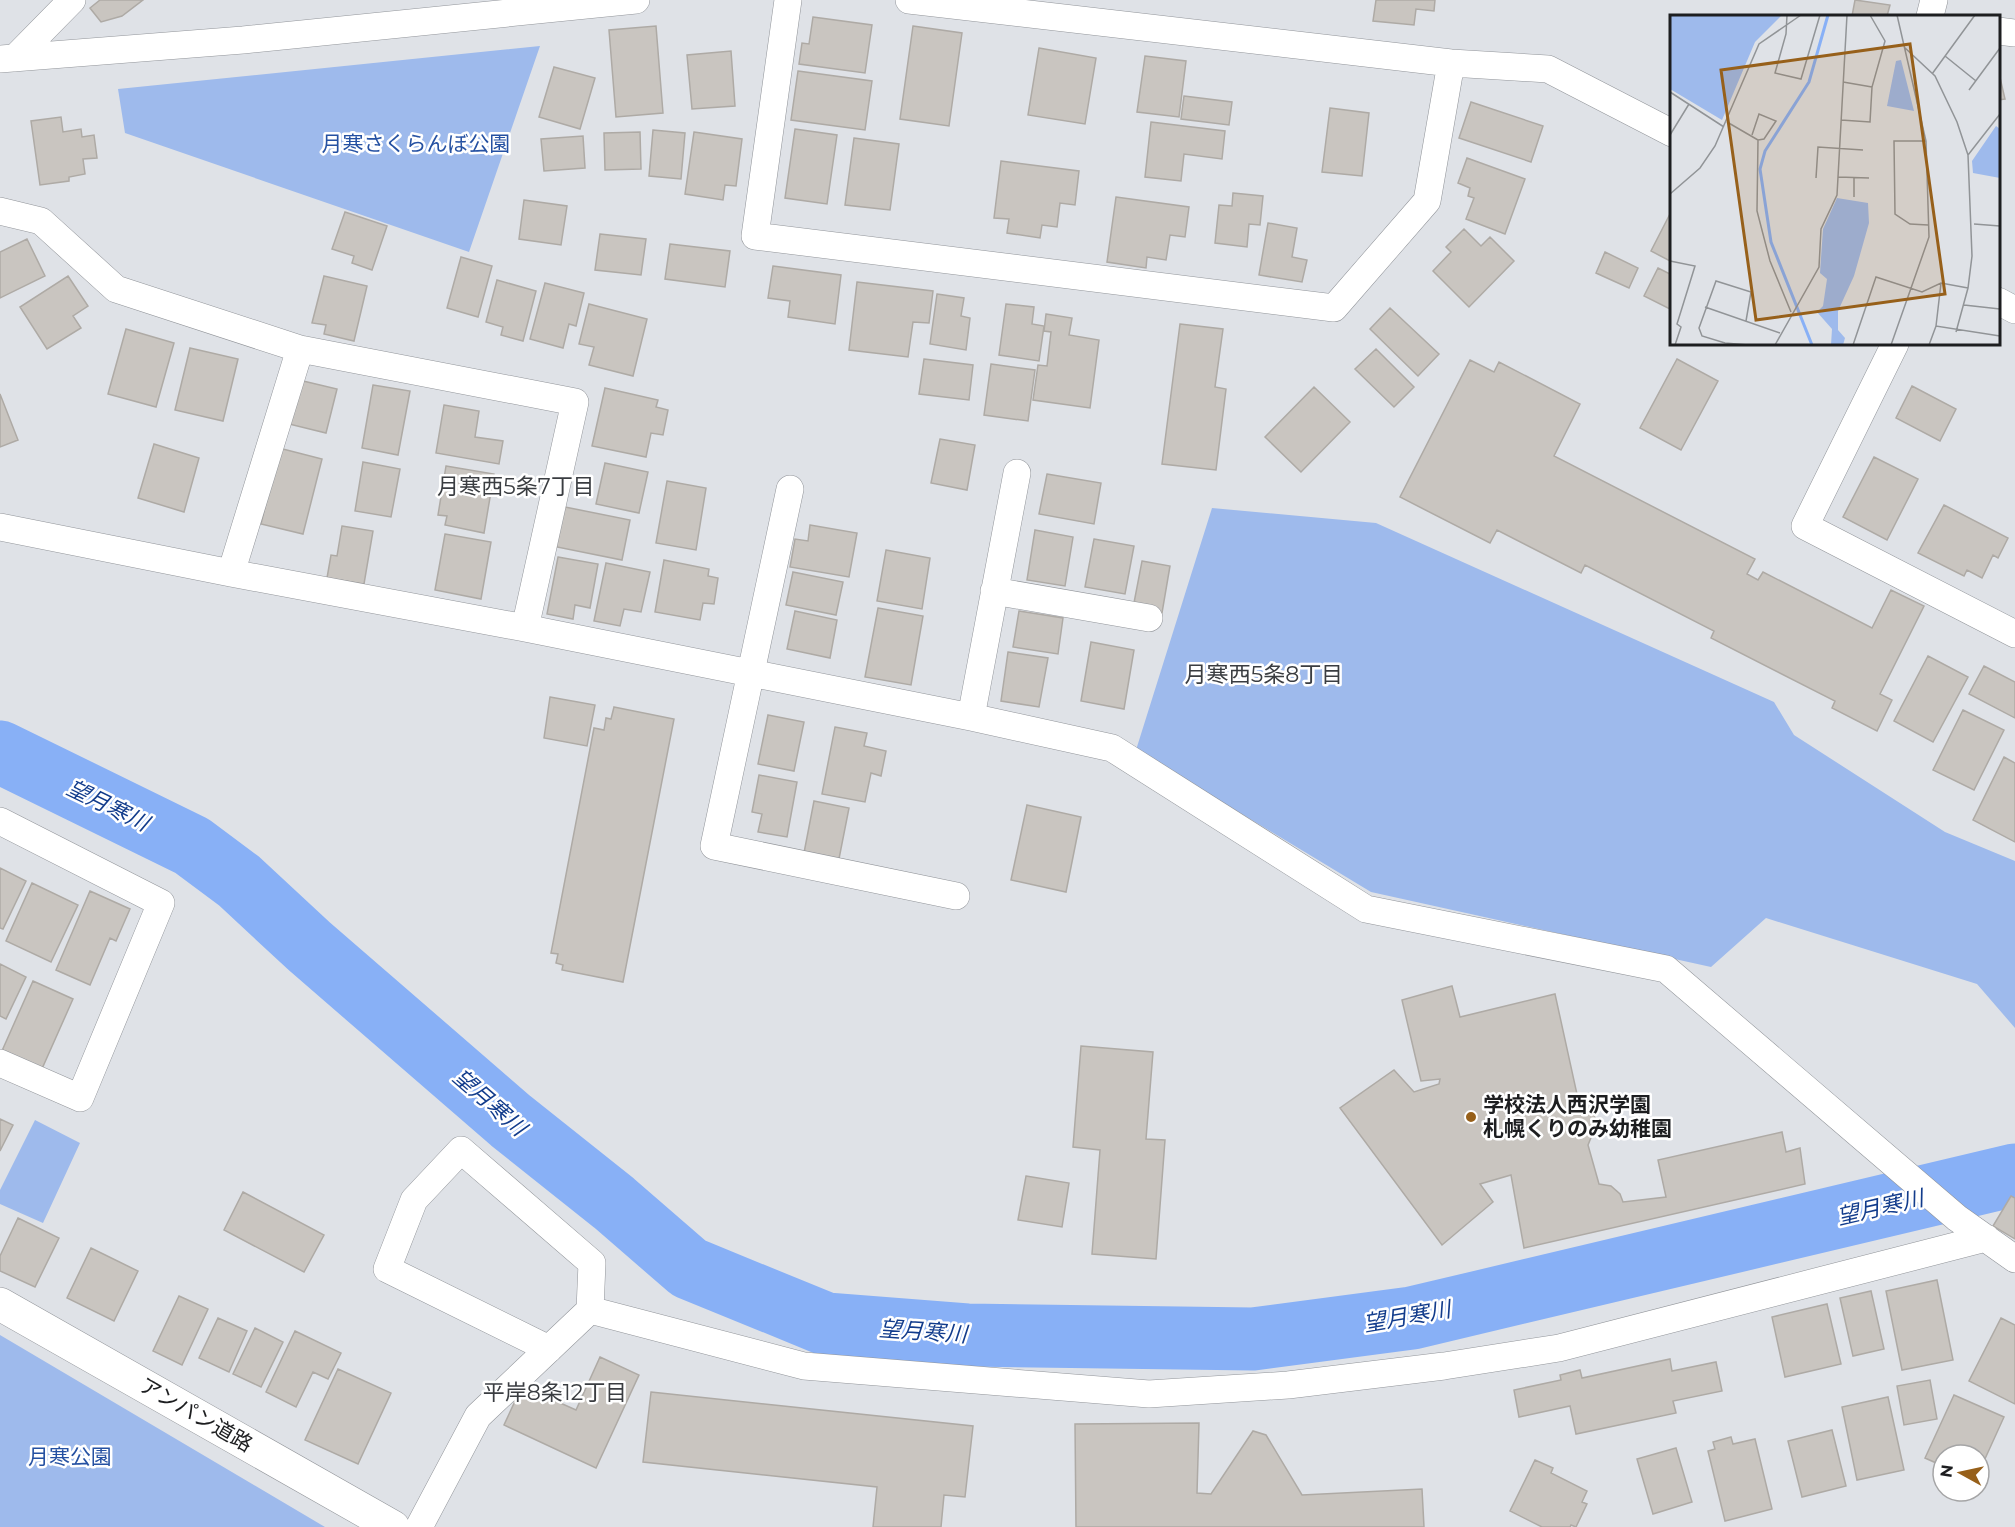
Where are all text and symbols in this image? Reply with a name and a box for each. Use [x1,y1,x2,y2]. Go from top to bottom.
inset map [1670,15,2000,345]
park label: 月寒さくらんぼ公園 [322,131,511,156]
district label: 月寒西5条7丁目 [437,473,595,500]
district label: 月寒西5条8丁目 [1185,661,1343,688]
water label: 望月寒川 [62,774,155,838]
water label: 望月寒川 [448,1063,533,1143]
place label: 学校法人西沢学園 札幌くりのみ幼稚園 [1483,1092,1672,1141]
marker: 学校法人西沢学園 札幌くりのみ幼稚園 [1464,1110,1478,1124]
water label: 望月寒川 [1834,1184,1928,1231]
water label: 望月寒川 [1361,1295,1455,1337]
water label: 望月寒川 [878,1315,970,1348]
street label: アンパン道路 [135,1372,257,1457]
district label: 平岸8条12丁目 [483,1379,627,1406]
north arrow [1931,1443,1991,1503]
park label: 月寒公園 [28,1444,112,1469]
text: N [1936,1463,1957,1479]

